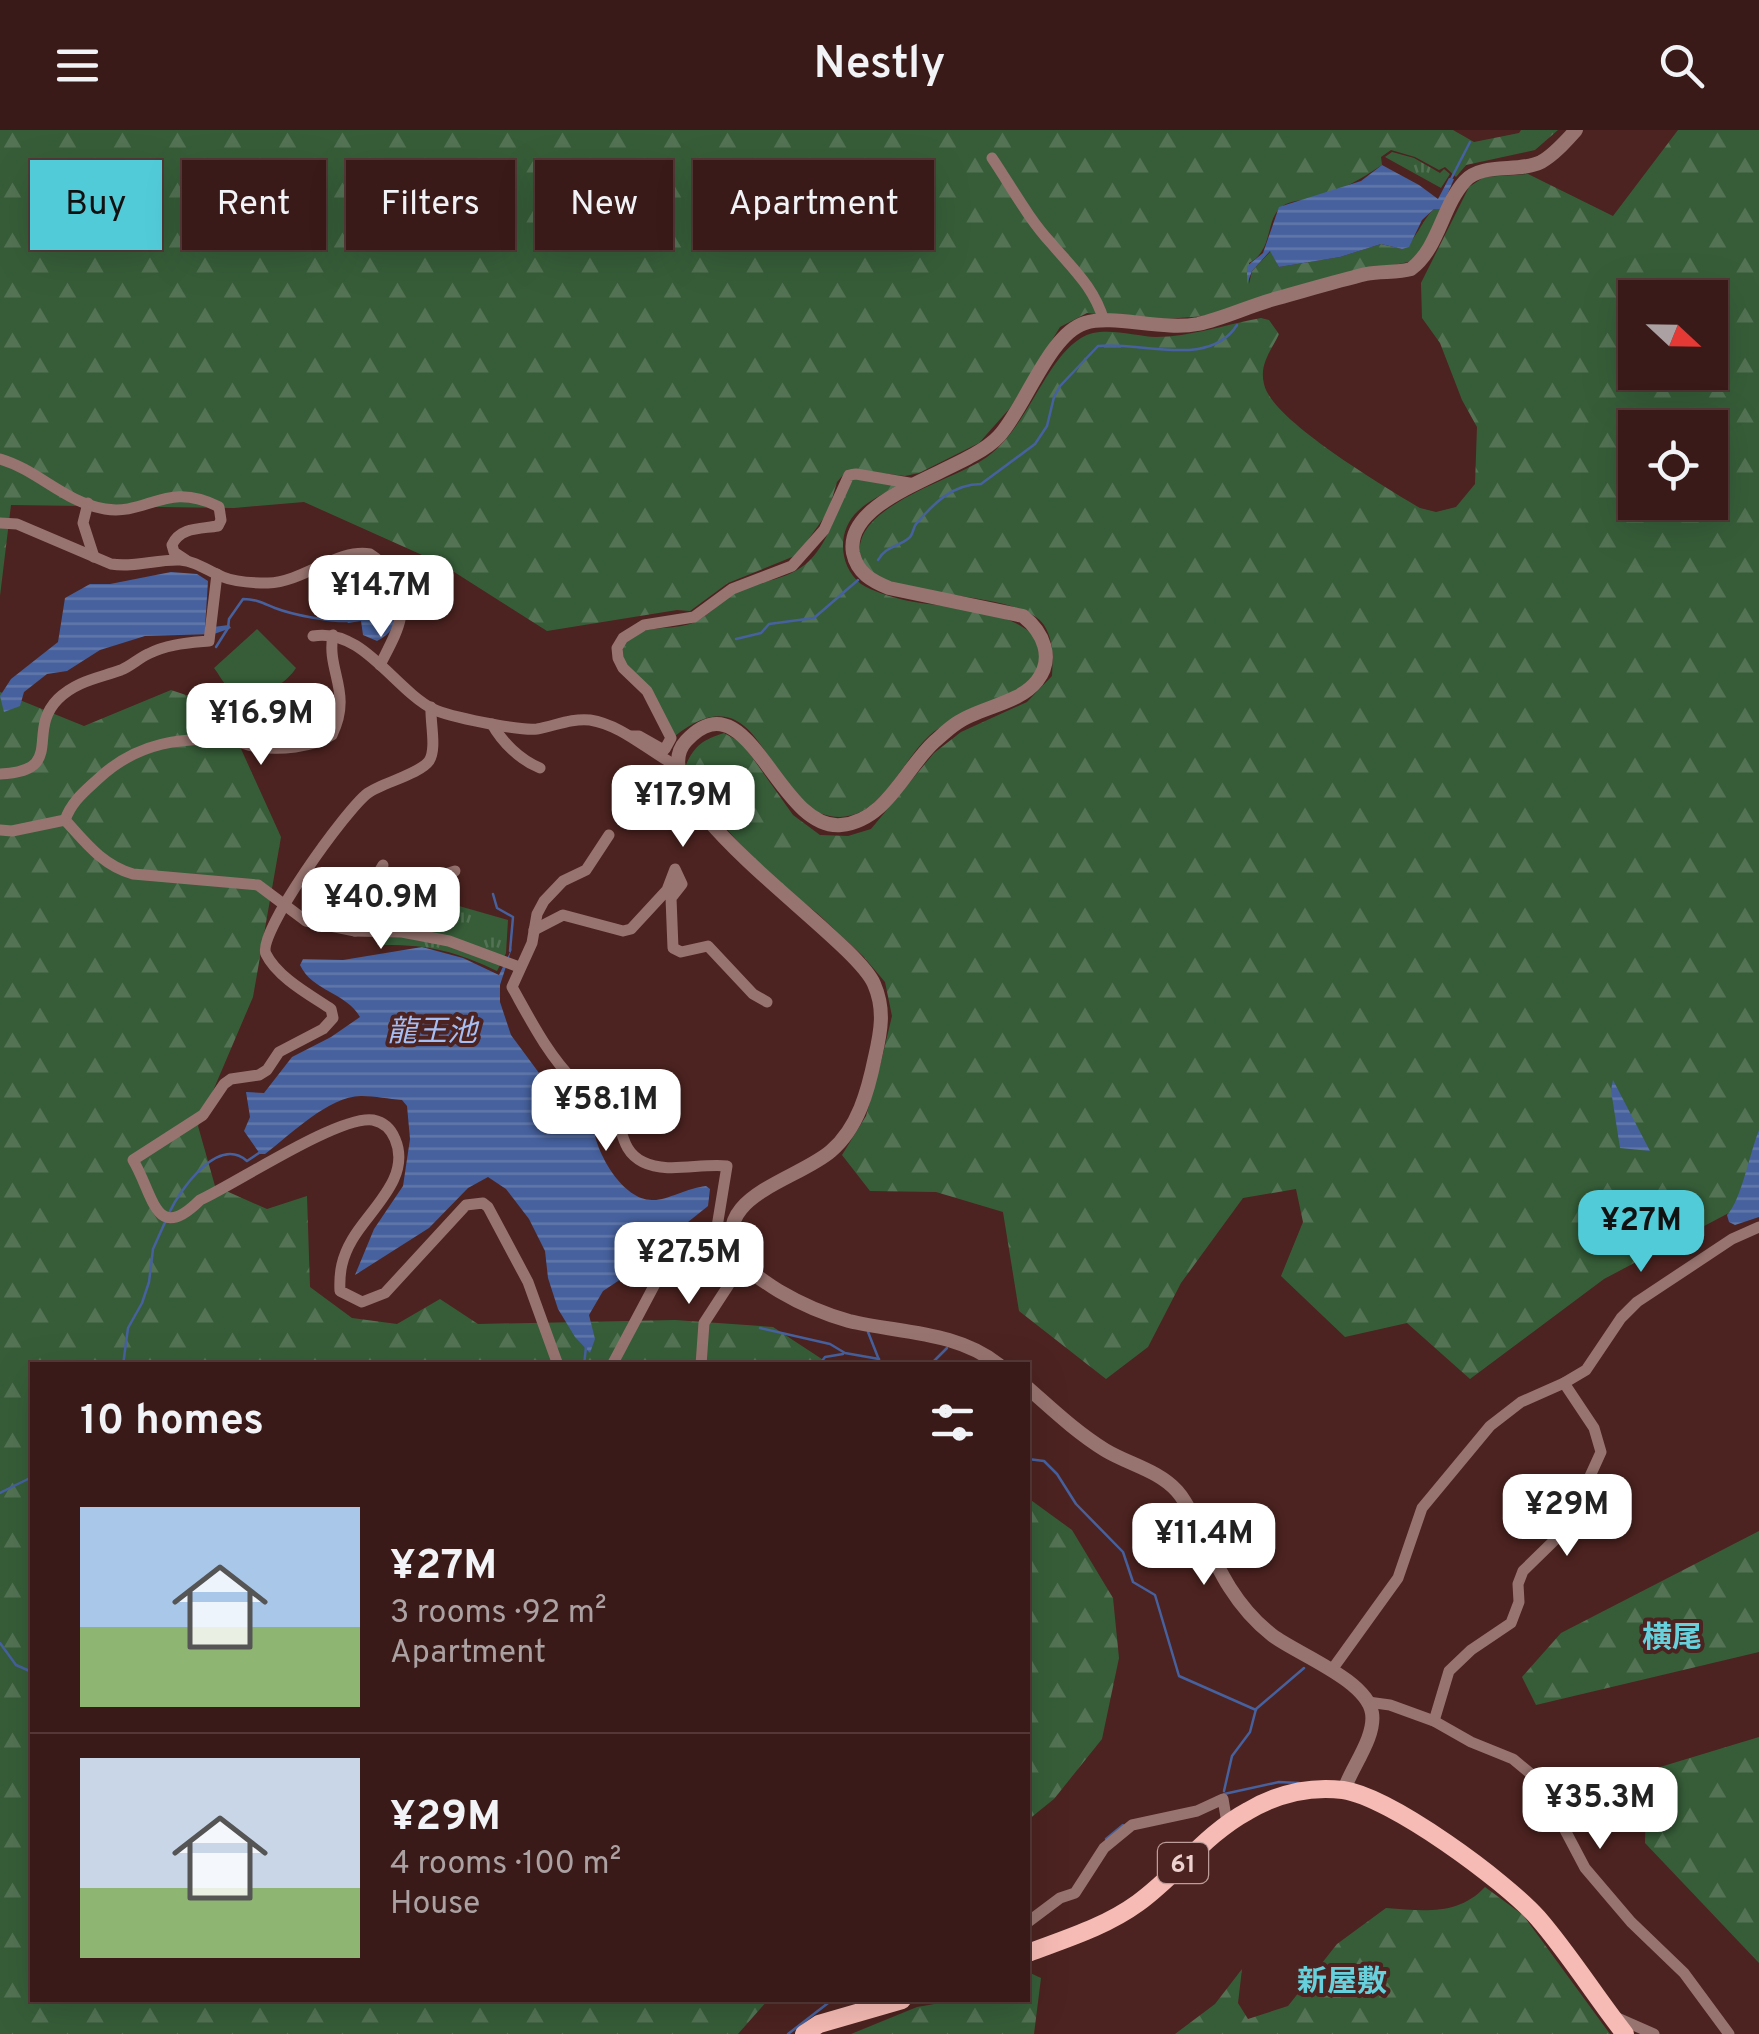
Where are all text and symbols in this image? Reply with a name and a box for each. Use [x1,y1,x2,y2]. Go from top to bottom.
text: Nestly [814,37,945,94]
icon: menu [50,38,105,93]
icon: search [1654,38,1709,93]
chip: Buy [30,160,162,250]
chip: Rent [182,160,326,250]
chip: Filters [346,160,515,250]
chip: New [535,160,673,250]
chip: Apartment [693,160,934,250]
north arrow [1618,280,1728,390]
map controls [1618,280,1728,520]
button: locate [1618,410,1728,520]
pin: ¥14.7M [300,555,462,640]
text: ¥14.7M [331,567,431,607]
pin: ¥16.9M [180,683,342,768]
text: ¥16.9M [208,695,314,735]
pin: ¥17.9M [602,765,764,850]
text: ¥17.9M [634,777,732,817]
pin: ¥40.9M [300,867,462,952]
text: ¥40.9M [324,879,438,919]
water label: 龍王池 [387,1015,480,1052]
pin: ¥58.1M [525,1069,687,1154]
text: ¥58.1M [554,1081,658,1121]
pin: ¥27M [1582,1190,1700,1275]
text: ¥27M [1600,1202,1682,1242]
pin: ¥27.5M [608,1222,770,1307]
text: ¥27.5M [636,1234,742,1274]
icon: filters [925,1395,980,1450]
text: 10 homes [80,1396,264,1449]
pin: ¥29M [1508,1474,1626,1559]
text: ¥29M [1525,1486,1609,1526]
pin: ¥11.4M [1123,1503,1285,1588]
text: ¥11.4M [1154,1515,1254,1555]
text: ¥27M [390,1541,497,1594]
icon: home [160,1547,280,1667]
text: 3 rooms · 92 m² [390,1594,607,1634]
district label: 横尾 [1642,1621,1702,1658]
text: Apartment [390,1634,546,1674]
pin: ¥35.3M [1519,1767,1681,1852]
text: ¥35.3M [1545,1779,1655,1819]
text: ¥29M [390,1792,501,1845]
icon: home [160,1798,280,1918]
road number: 61 [1158,1843,1208,1883]
text: 4 rooms · 100 m² [390,1845,621,1885]
text: House [390,1885,480,1925]
district label: 新屋敷 [1297,1965,1387,2002]

